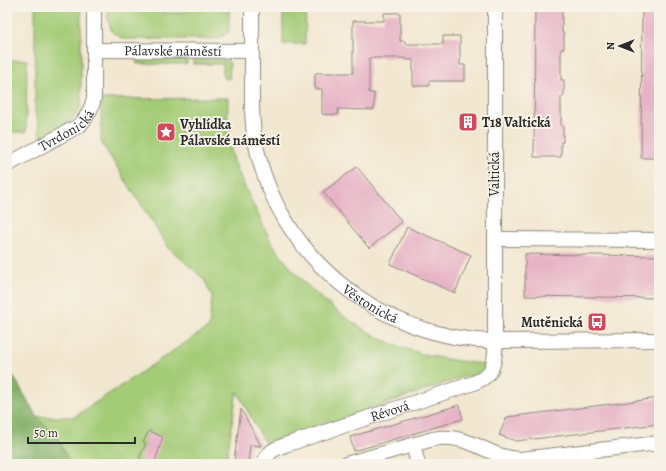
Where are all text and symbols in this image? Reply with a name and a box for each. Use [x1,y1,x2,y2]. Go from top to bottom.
north arrow [600,26,640,66]
street label: Pálavské náměstí [124,41,222,61]
text: N [603,42,618,50]
street label: Tvrdonická [35,106,99,156]
building icon: T18 Valtická [457,111,479,133]
place label: T18 Valtická [482,113,551,132]
place label: Vyhlídka Pálavské náměstí [179,115,280,150]
place icon: Vyhlídka Pálavské náměstí [155,121,177,143]
street label: Valtická [485,151,504,198]
street label: Věstonická [338,279,401,328]
bus stop icon: Mutěnická [586,311,608,333]
place label: Mutěnická [521,313,583,332]
street label: Révová [368,396,412,426]
scale bar [28,419,135,445]
text: 50 m [34,425,58,441]

